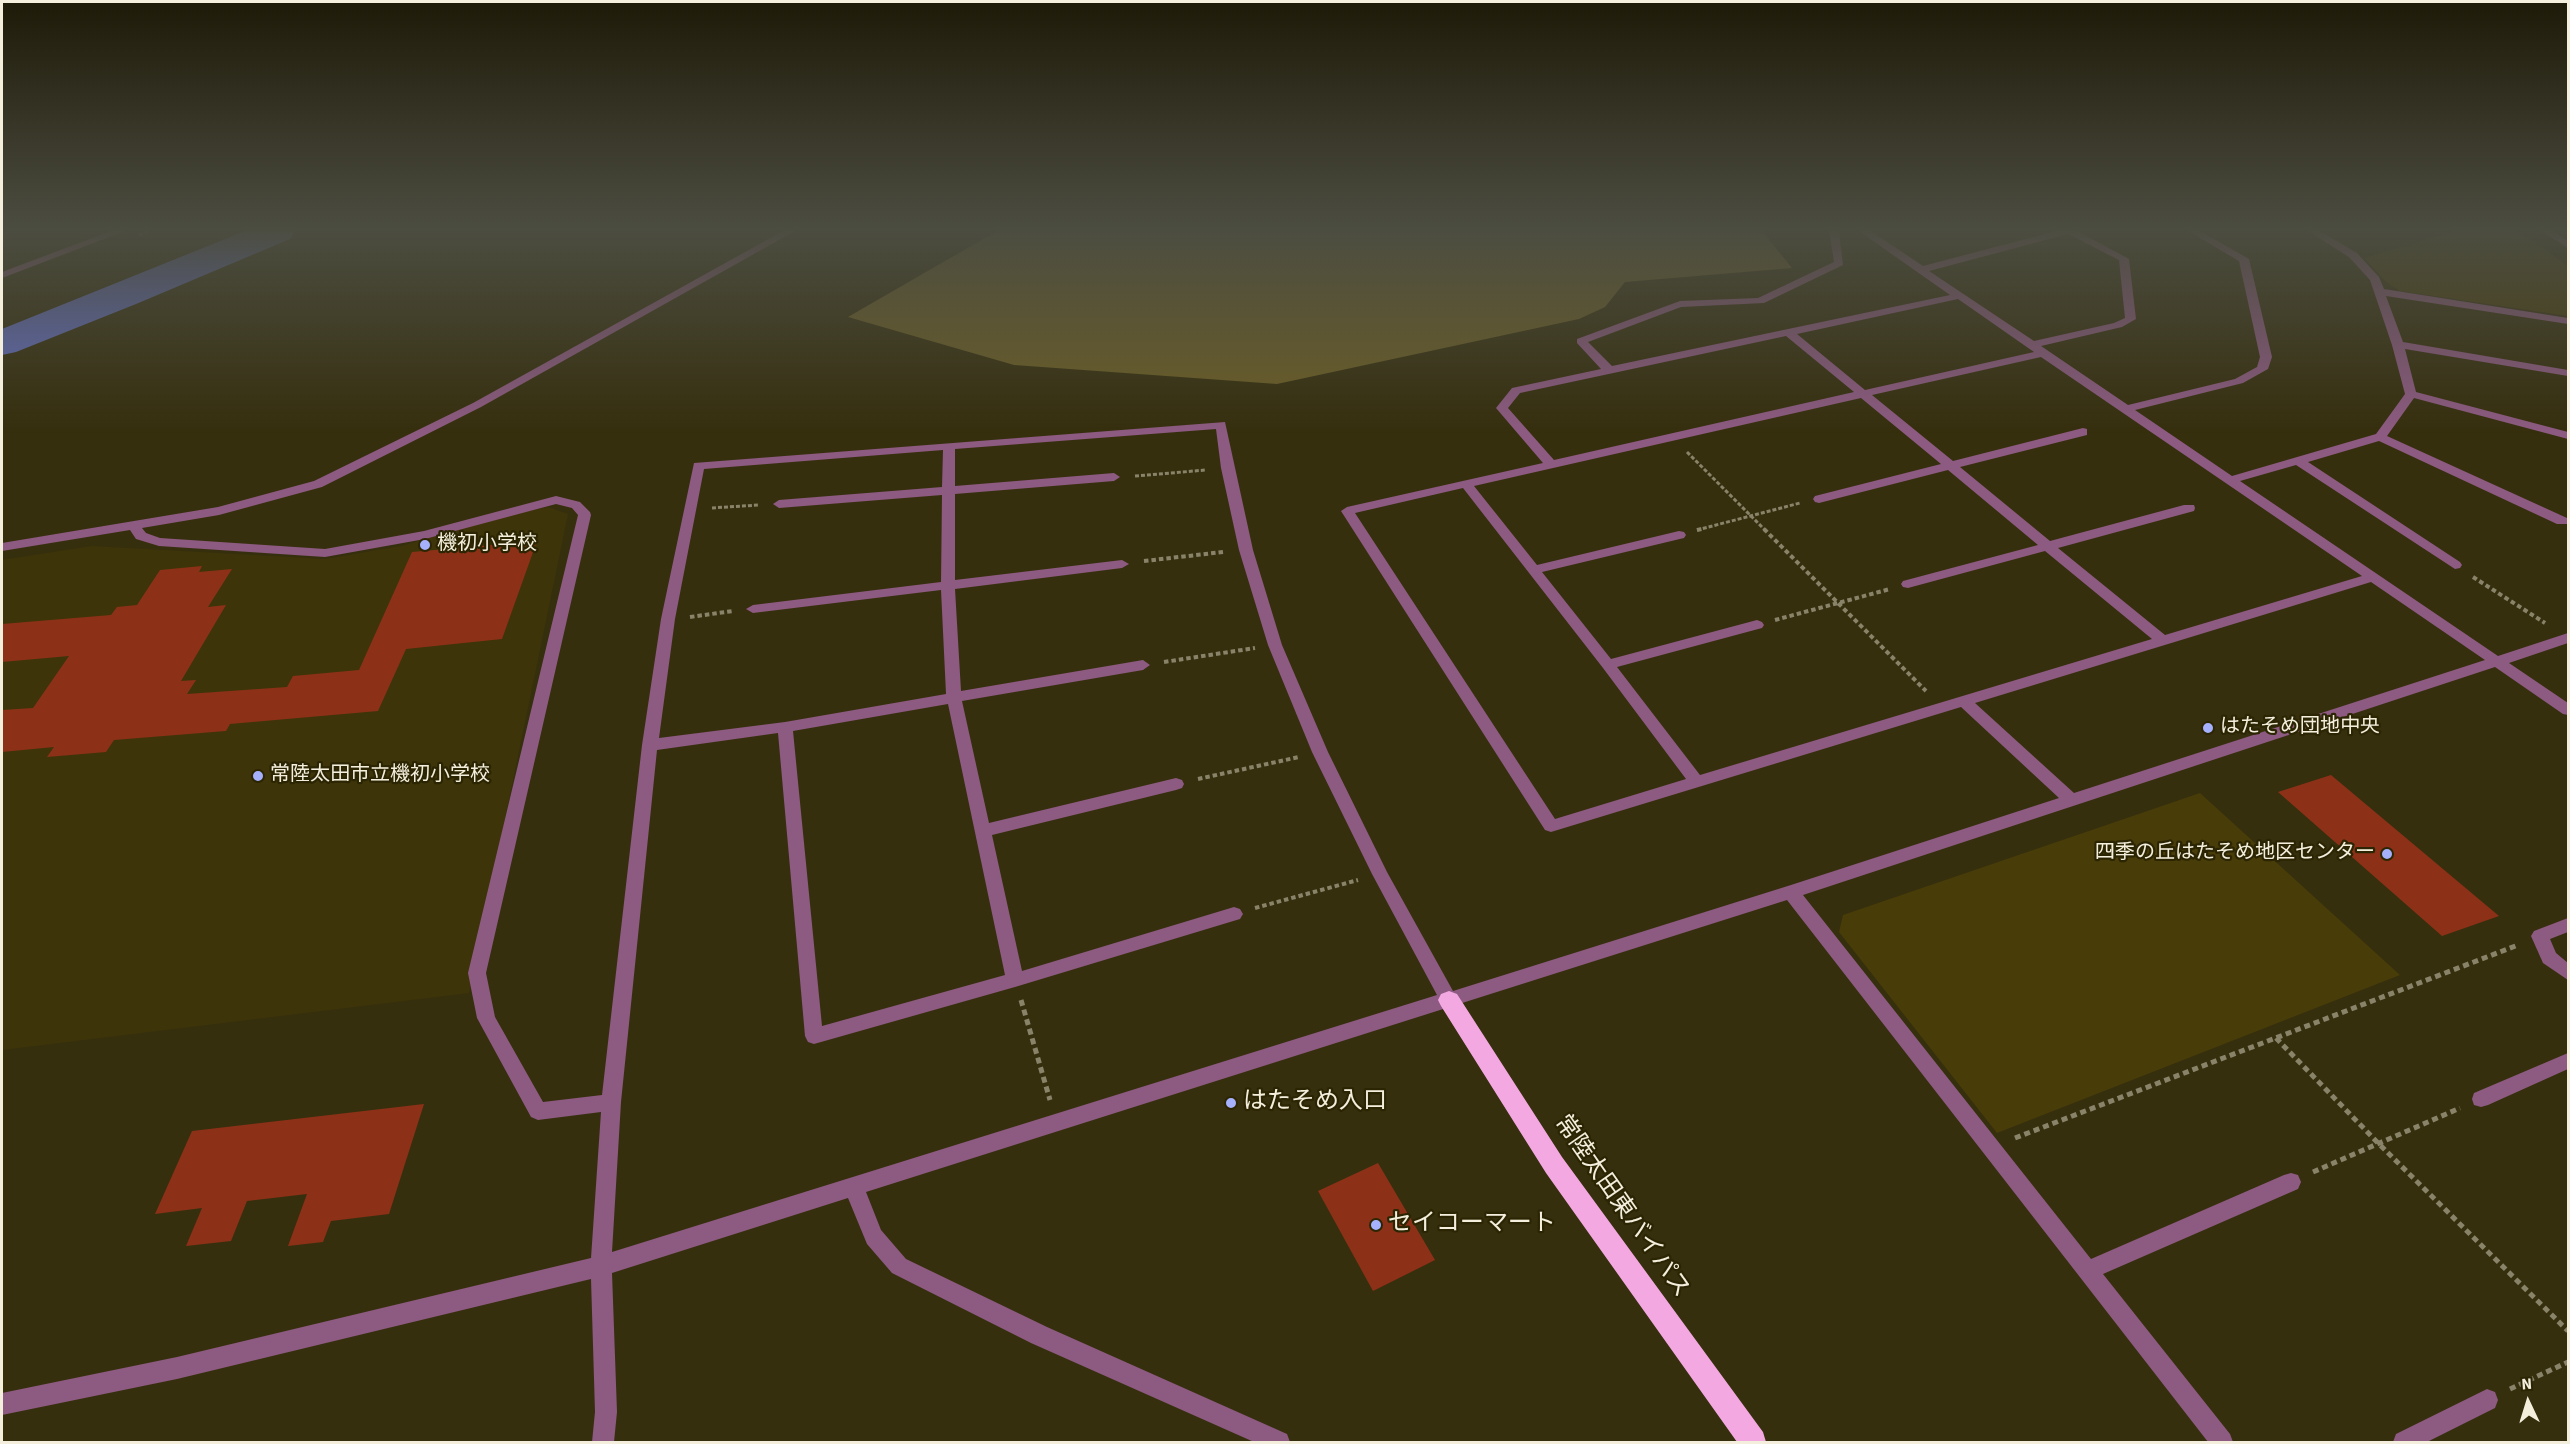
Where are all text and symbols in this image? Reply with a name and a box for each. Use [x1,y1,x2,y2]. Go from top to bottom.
place label: 機初小学校 [437,533,537,557]
marker: 機初小学校 [418,538,432,552]
place label: はたそめ団地中央 [2220,716,2380,740]
marker: はたそめ団地中央 [2201,721,2215,735]
place label: 常陸太田市立機初小学校 [270,764,490,788]
marker: 常陸太田市立機初小学校 [251,769,265,783]
place label: 四季の丘はたそめ地区センター [2095,842,2375,866]
marker: 四季の丘はたそめ地区センター [2380,847,2394,861]
place label: はたそめ入口 [1243,1089,1387,1117]
marker: はたそめ入口 [1224,1096,1238,1110]
street label: 常陸太田東バイパス [1547,1110,1695,1304]
place label: セイコーマート [1388,1211,1556,1239]
marker: セイコーマート [1369,1218,1383,1232]
north arrow [2498,1372,2558,1432]
text: N [2521,1373,2533,1395]

